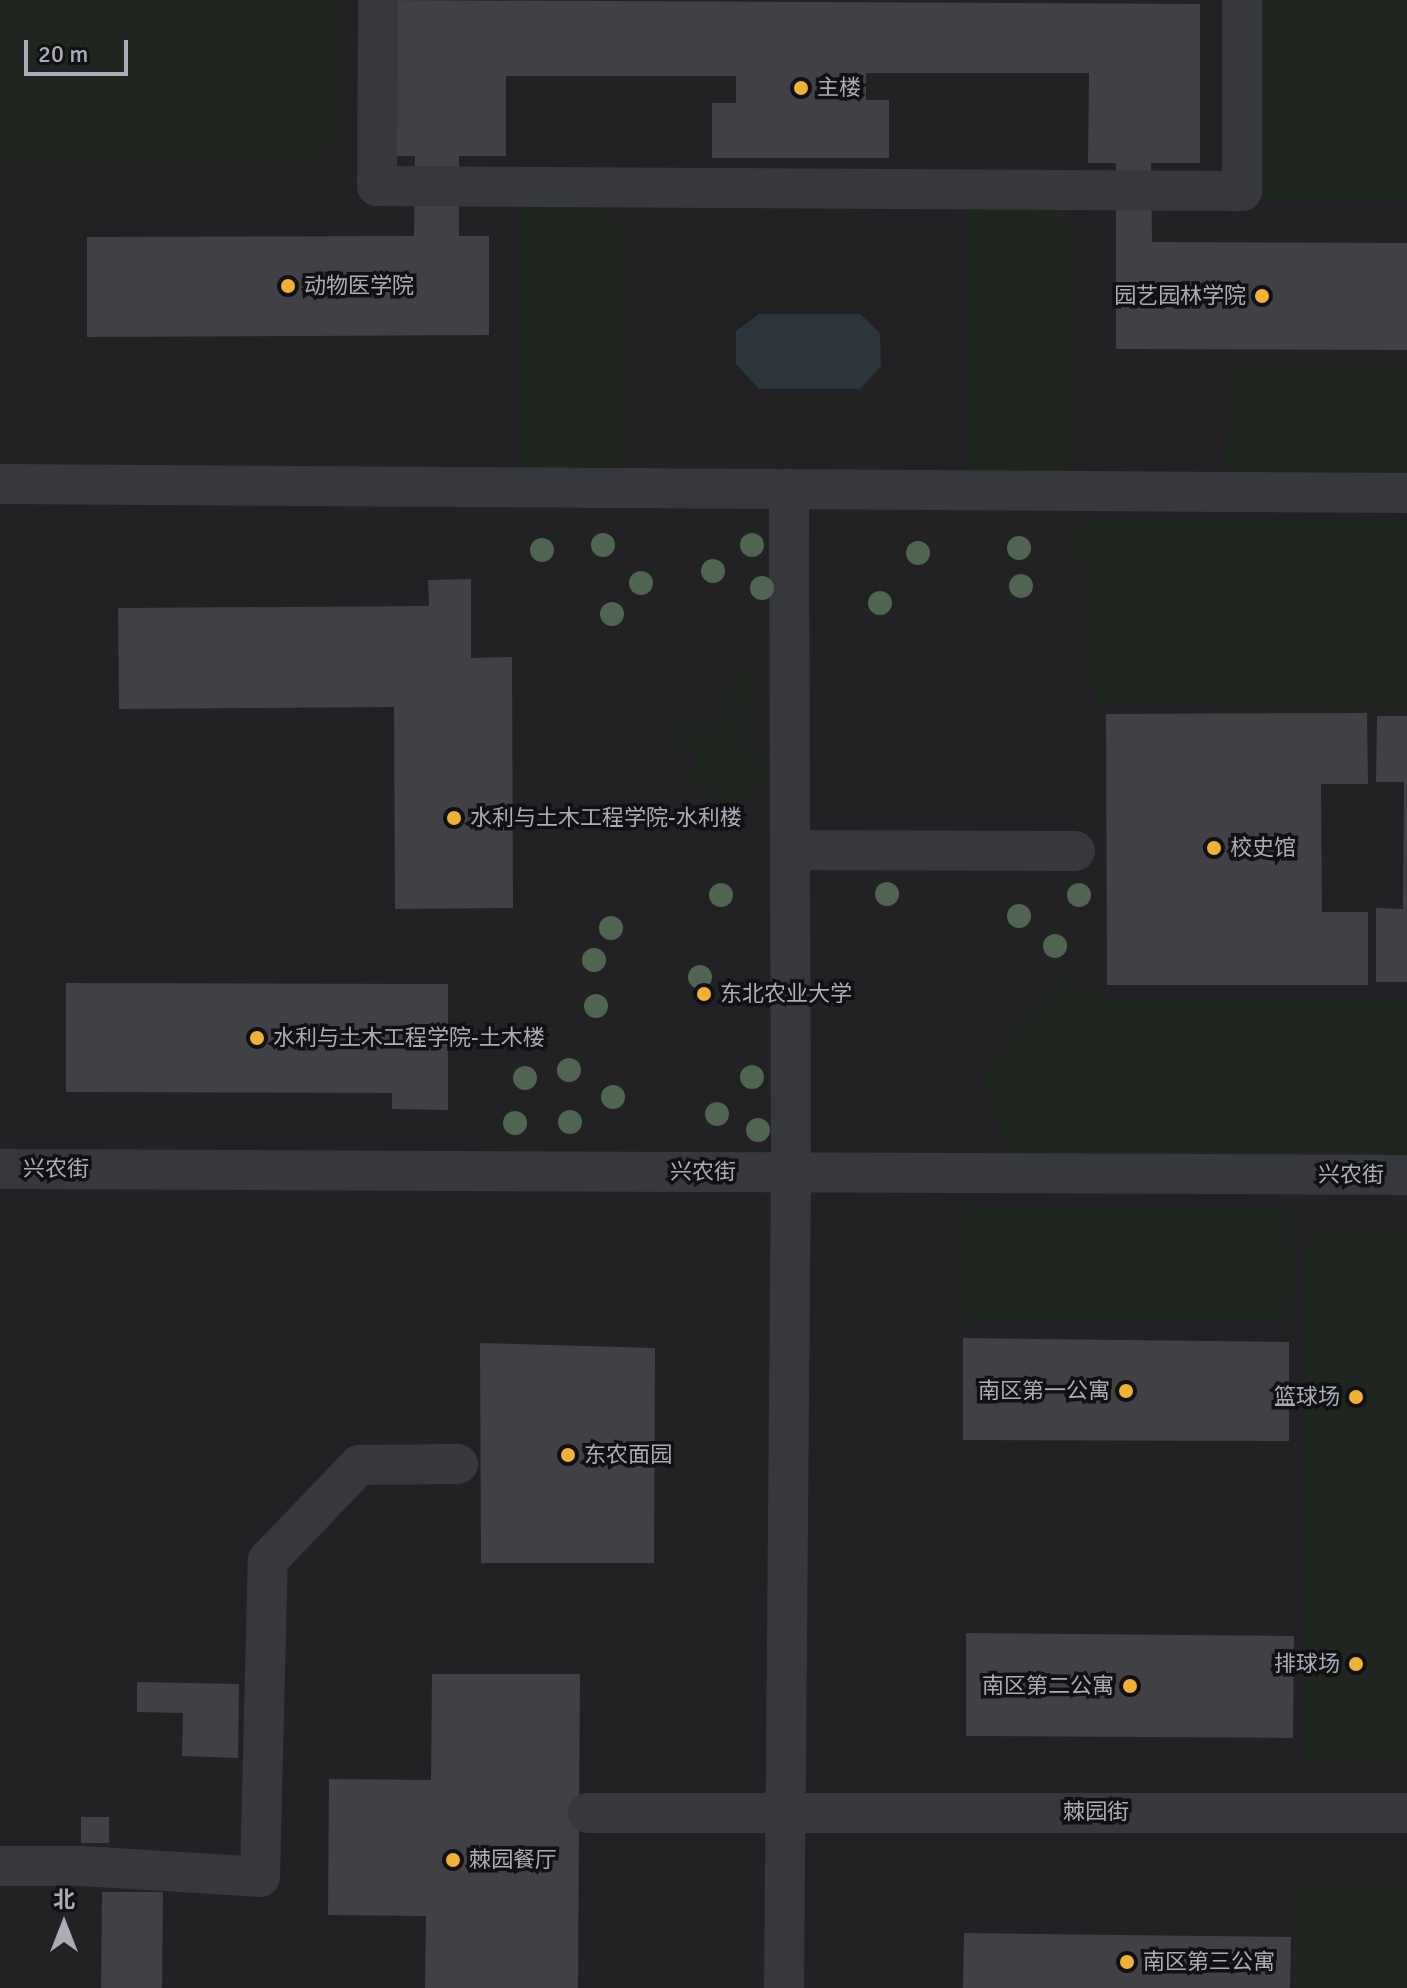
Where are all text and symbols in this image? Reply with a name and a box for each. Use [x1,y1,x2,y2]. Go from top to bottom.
scale bar [28,24,132,74]
text: 20 m [38,39,88,69]
place label: 主楼 [817,75,861,101]
marker: 主楼 [792,79,810,97]
place label: 动物医学院 [304,273,414,299]
marker: 动物医学院 [279,277,297,295]
place label: 园艺园林学院 [1114,283,1246,309]
marker: 园艺园林学院 [1253,287,1271,305]
place label: 水利与土木工程学院-水利楼 [470,805,742,831]
marker: 水利与土木工程学院-水利楼 [445,809,463,827]
place label: 校史馆 [1230,835,1296,861]
marker: 校史馆 [1205,839,1223,857]
place label: 东北农业大学 [720,981,852,1007]
marker: 东北农业大学 [695,985,713,1003]
place label: 水利与土木工程学院-土木楼 [273,1025,545,1051]
marker: 水利与土木工程学院-土木楼 [248,1029,266,1047]
street label: 兴农街 [23,1156,89,1182]
street label: 兴农街 [670,1159,736,1185]
street label: 兴农街 [1318,1162,1384,1188]
place label: 南区第一公寓 [978,1378,1110,1404]
marker: 南区第一公寓 [1117,1382,1135,1400]
place label: 篮球场 [1274,1384,1340,1410]
marker: 篮球场 [1347,1388,1365,1406]
place label: 东农面园 [584,1442,672,1468]
marker: 东农面园 [559,1446,577,1464]
place label: 排球场 [1274,1651,1340,1677]
marker: 排球场 [1347,1655,1365,1673]
place label: 南区第二公寓 [982,1673,1114,1699]
marker: 南区第二公寓 [1121,1677,1139,1695]
street label: 棘园街 [1063,1799,1129,1825]
place label: 棘园餐厅 [469,1847,557,1873]
marker: 棘园餐厅 [444,1851,462,1869]
north arrow [24,1884,104,1964]
text: 北 [53,1886,75,1913]
place label: 南区第三公寓 [1143,1949,1275,1975]
marker: 南区第三公寓 [1118,1953,1136,1971]

